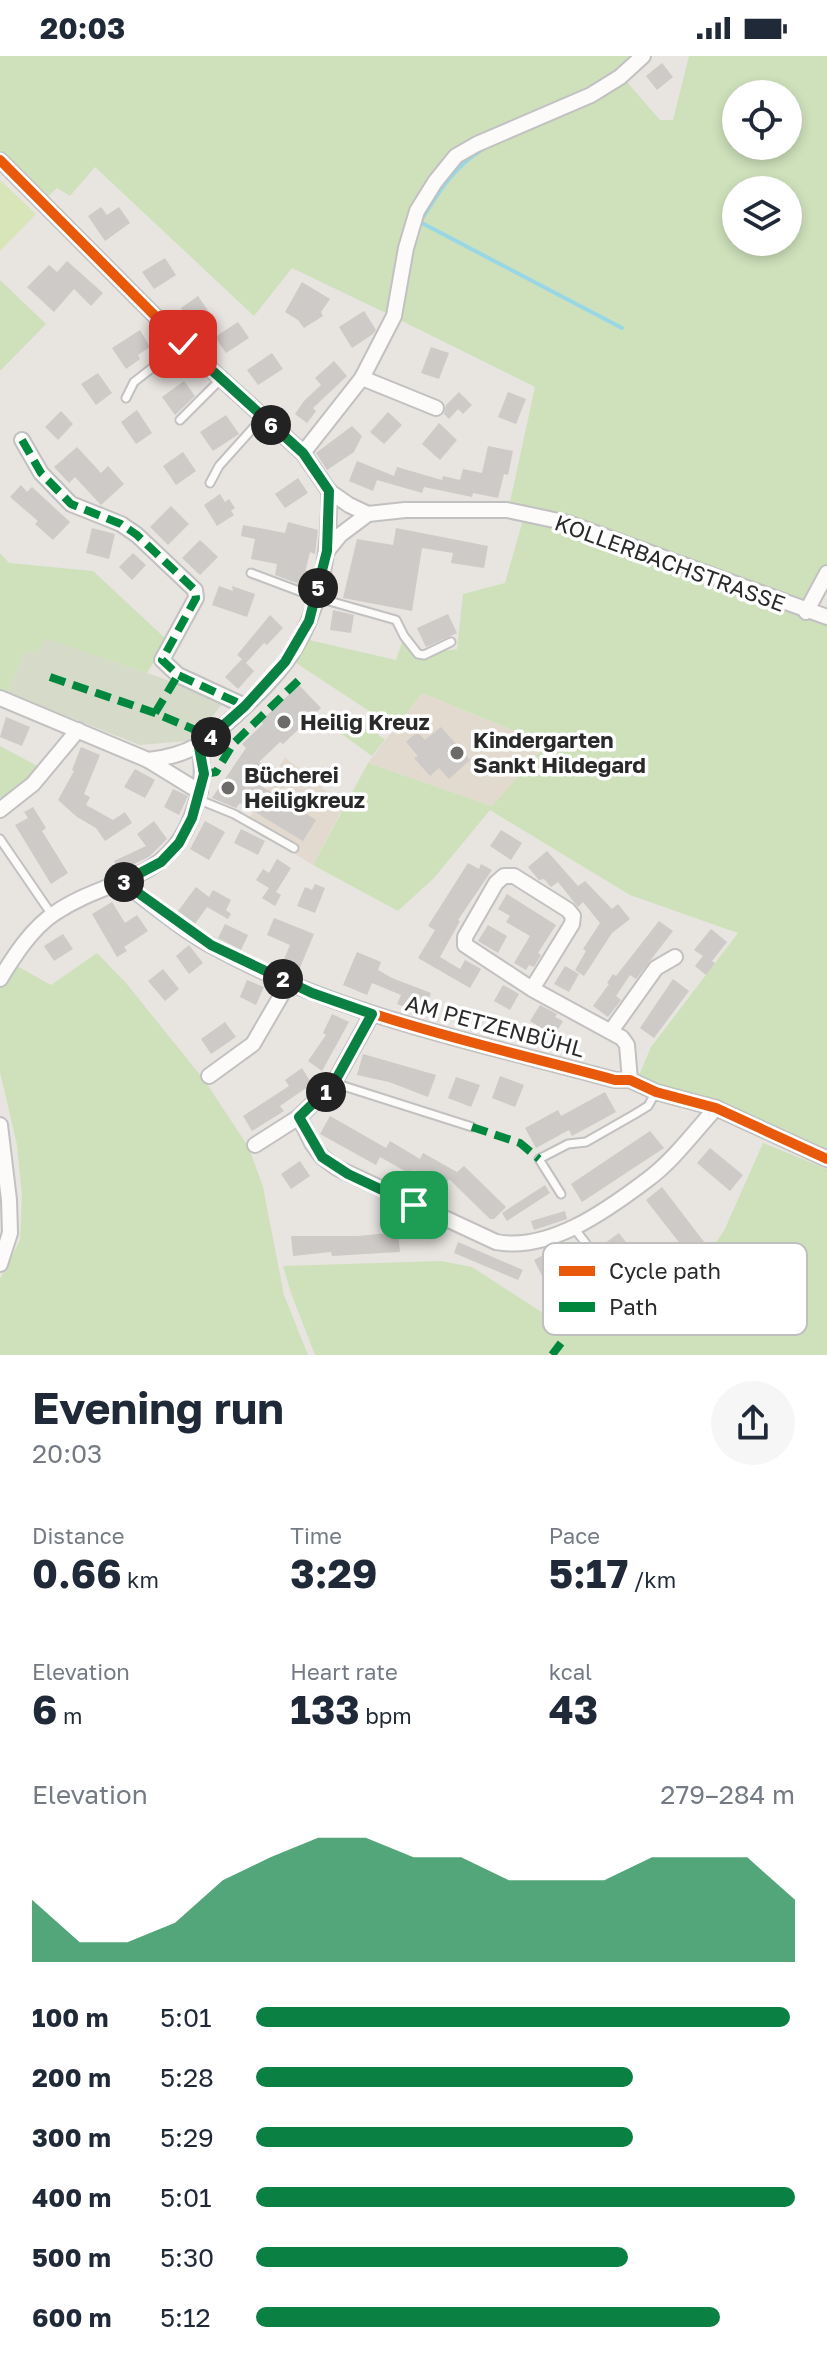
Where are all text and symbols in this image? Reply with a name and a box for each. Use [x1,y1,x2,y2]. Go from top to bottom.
text: 20:03 [40,10,125,46]
map controls [722,80,802,256]
button: locate [722,80,802,160]
button: layers [722,176,802,256]
pin [149,310,217,378]
icon: check [161,322,205,366]
pin: 6 [251,405,291,445]
text: 6 [264,411,278,438]
street label: KOLLERBACHSTRASSE [551,508,789,617]
pin: 5 [298,568,338,608]
text: 5 [311,574,325,601]
place label: Heilig Kreuz [300,708,430,735]
marker: Heilig Kreuz [275,713,293,731]
pin: 4 [191,717,231,757]
text: 4 [204,723,218,750]
place label: Kindergarten Sankt Hildegard [473,726,646,778]
marker: Kindergarten Sankt Hildegard [448,744,466,762]
place label: Bücherei Heiligkreuz [244,761,365,813]
marker: Bücherei Heiligkreuz [219,779,237,797]
pin: 3 [104,862,144,902]
text: 3 [117,868,131,895]
pin: 2 [263,959,303,999]
text: 2 [276,965,290,992]
street label: AM PETZENBÜHL [403,989,588,1063]
pin: 1 [306,1072,346,1112]
text: 1 [320,1078,332,1105]
pin [380,1171,448,1239]
icon: arrive [392,1183,436,1227]
legend [543,1243,807,1335]
text: Cycle path [609,1257,721,1284]
text: Path [609,1293,658,1320]
text: Evening run [32,1381,284,1434]
button: share [711,1381,795,1465]
text: 20:03 [32,1438,102,1469]
text: Distance [32,1522,124,1549]
text: Time [290,1522,342,1549]
text: Pace [549,1522,600,1549]
text: 0.66 [32,1549,122,1597]
text: 3:29 [290,1549,377,1597]
text: 5:17 [549,1549,628,1597]
text: km [122,1566,159,1593]
text: /km [628,1566,676,1593]
text: Elevation [32,1658,130,1685]
text: Heart rate [290,1658,398,1685]
text: kcal [549,1658,592,1685]
text: 6 [32,1685,57,1733]
text: 133 [290,1685,360,1733]
text: 43 [549,1685,598,1733]
text: m [57,1702,82,1729]
text: bpm [360,1702,412,1729]
text: Elevation [32,1779,148,1810]
text: 279–284 m [660,1779,795,1810]
text: 100 m [32,2002,108,2033]
text: 5:01 [160,2002,212,2033]
text: 200 m [32,2062,111,2093]
text: 5:28 [160,2062,214,2093]
text: 300 m [32,2122,111,2153]
text: 5:29 [160,2122,214,2153]
text: 400 m [32,2182,111,2213]
text: 5:01 [160,2182,212,2213]
text: 500 m [32,2242,111,2273]
text: 5:30 [160,2242,214,2273]
text: 600 m [32,2302,112,2333]
text: 5:12 [160,2302,211,2333]

